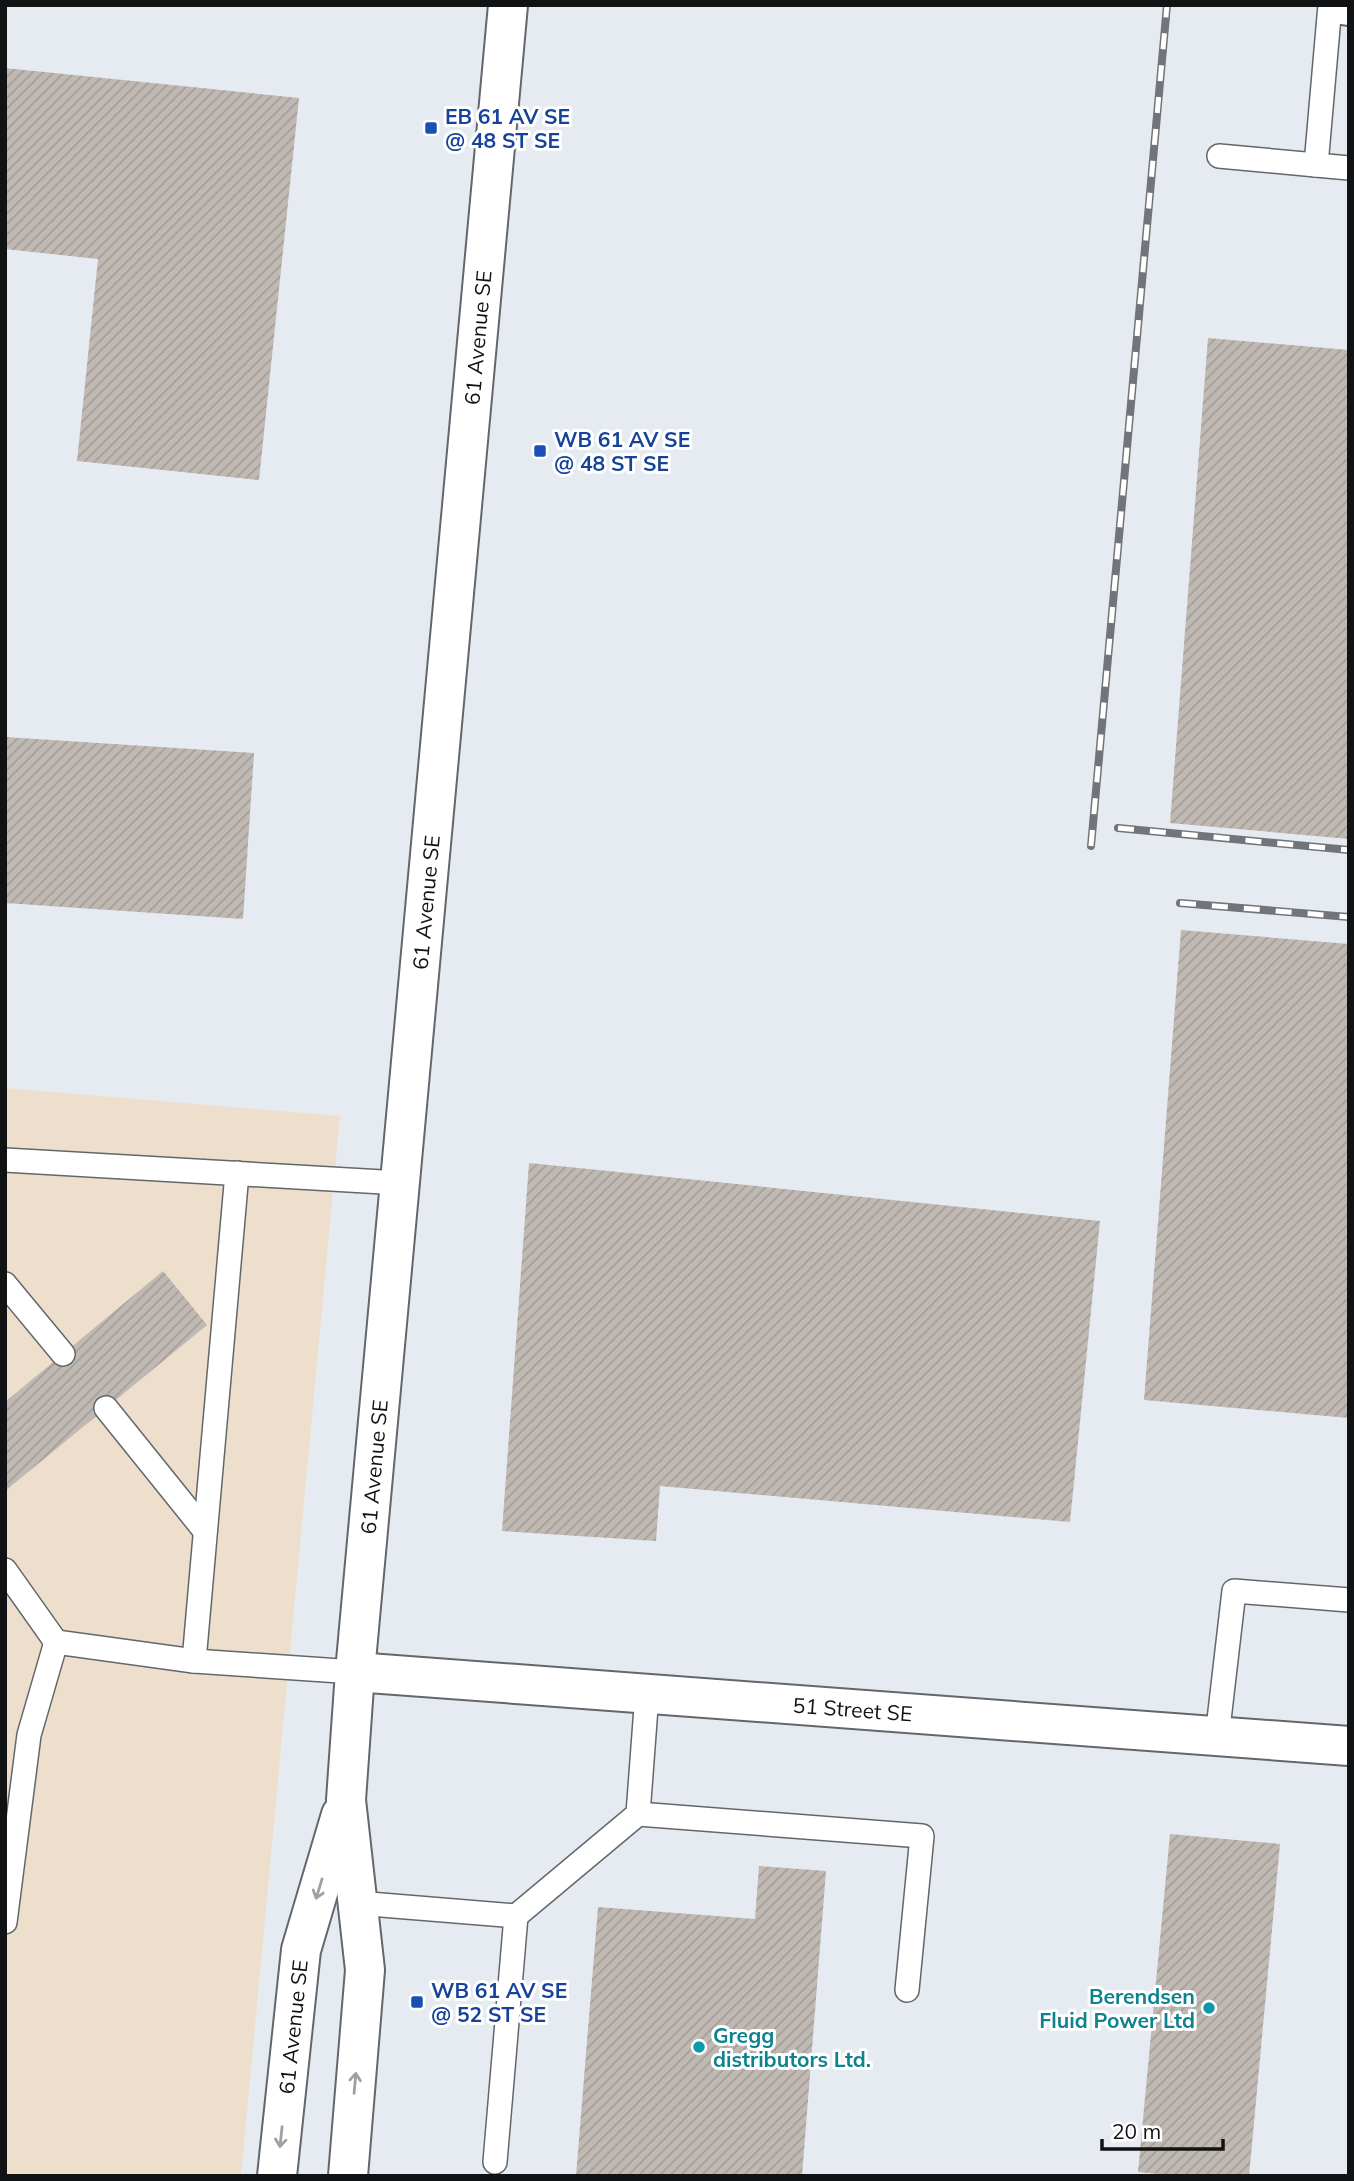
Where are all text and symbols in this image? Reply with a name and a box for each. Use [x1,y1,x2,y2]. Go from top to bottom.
place label: EB 61 AV SE @ 48 ST SE [445,103,570,153]
marker: EB 61 AV SE @ 48 ST SE [423,120,439,136]
street label: 61 Avenue SE [458,269,497,406]
place label: WB 61 AV SE @ 48 ST SE [554,426,690,476]
marker: WB 61 AV SE @ 48 ST SE [532,443,548,459]
street label: 61 Avenue SE [407,834,445,971]
street label: 61 Avenue SE [355,1399,393,1535]
street label: 51 Street SE [792,1692,913,1726]
one-way arrow [312,1877,325,1899]
street label: 61 Avenue SE [273,1958,313,2095]
place label: WB 61 AV SE @ 52 ST SE [431,1977,567,2027]
place label: Berendsen Fluid Power Ltd [1039,1983,1195,2033]
marker: WB 61 AV SE @ 52 ST SE [409,1994,425,2010]
marker: Berendsen Fluid Power Ltd [1201,2000,1217,2016]
place label: Gregg distributors Ltd. [713,2022,871,2072]
marker: Gregg distributors Ltd. [691,2039,707,2055]
one-way arrow [349,2073,362,2095]
scale bar [1102,2108,1223,2152]
text: 20 m [1112,2118,1161,2144]
one-way arrow [275,2125,288,2148]

